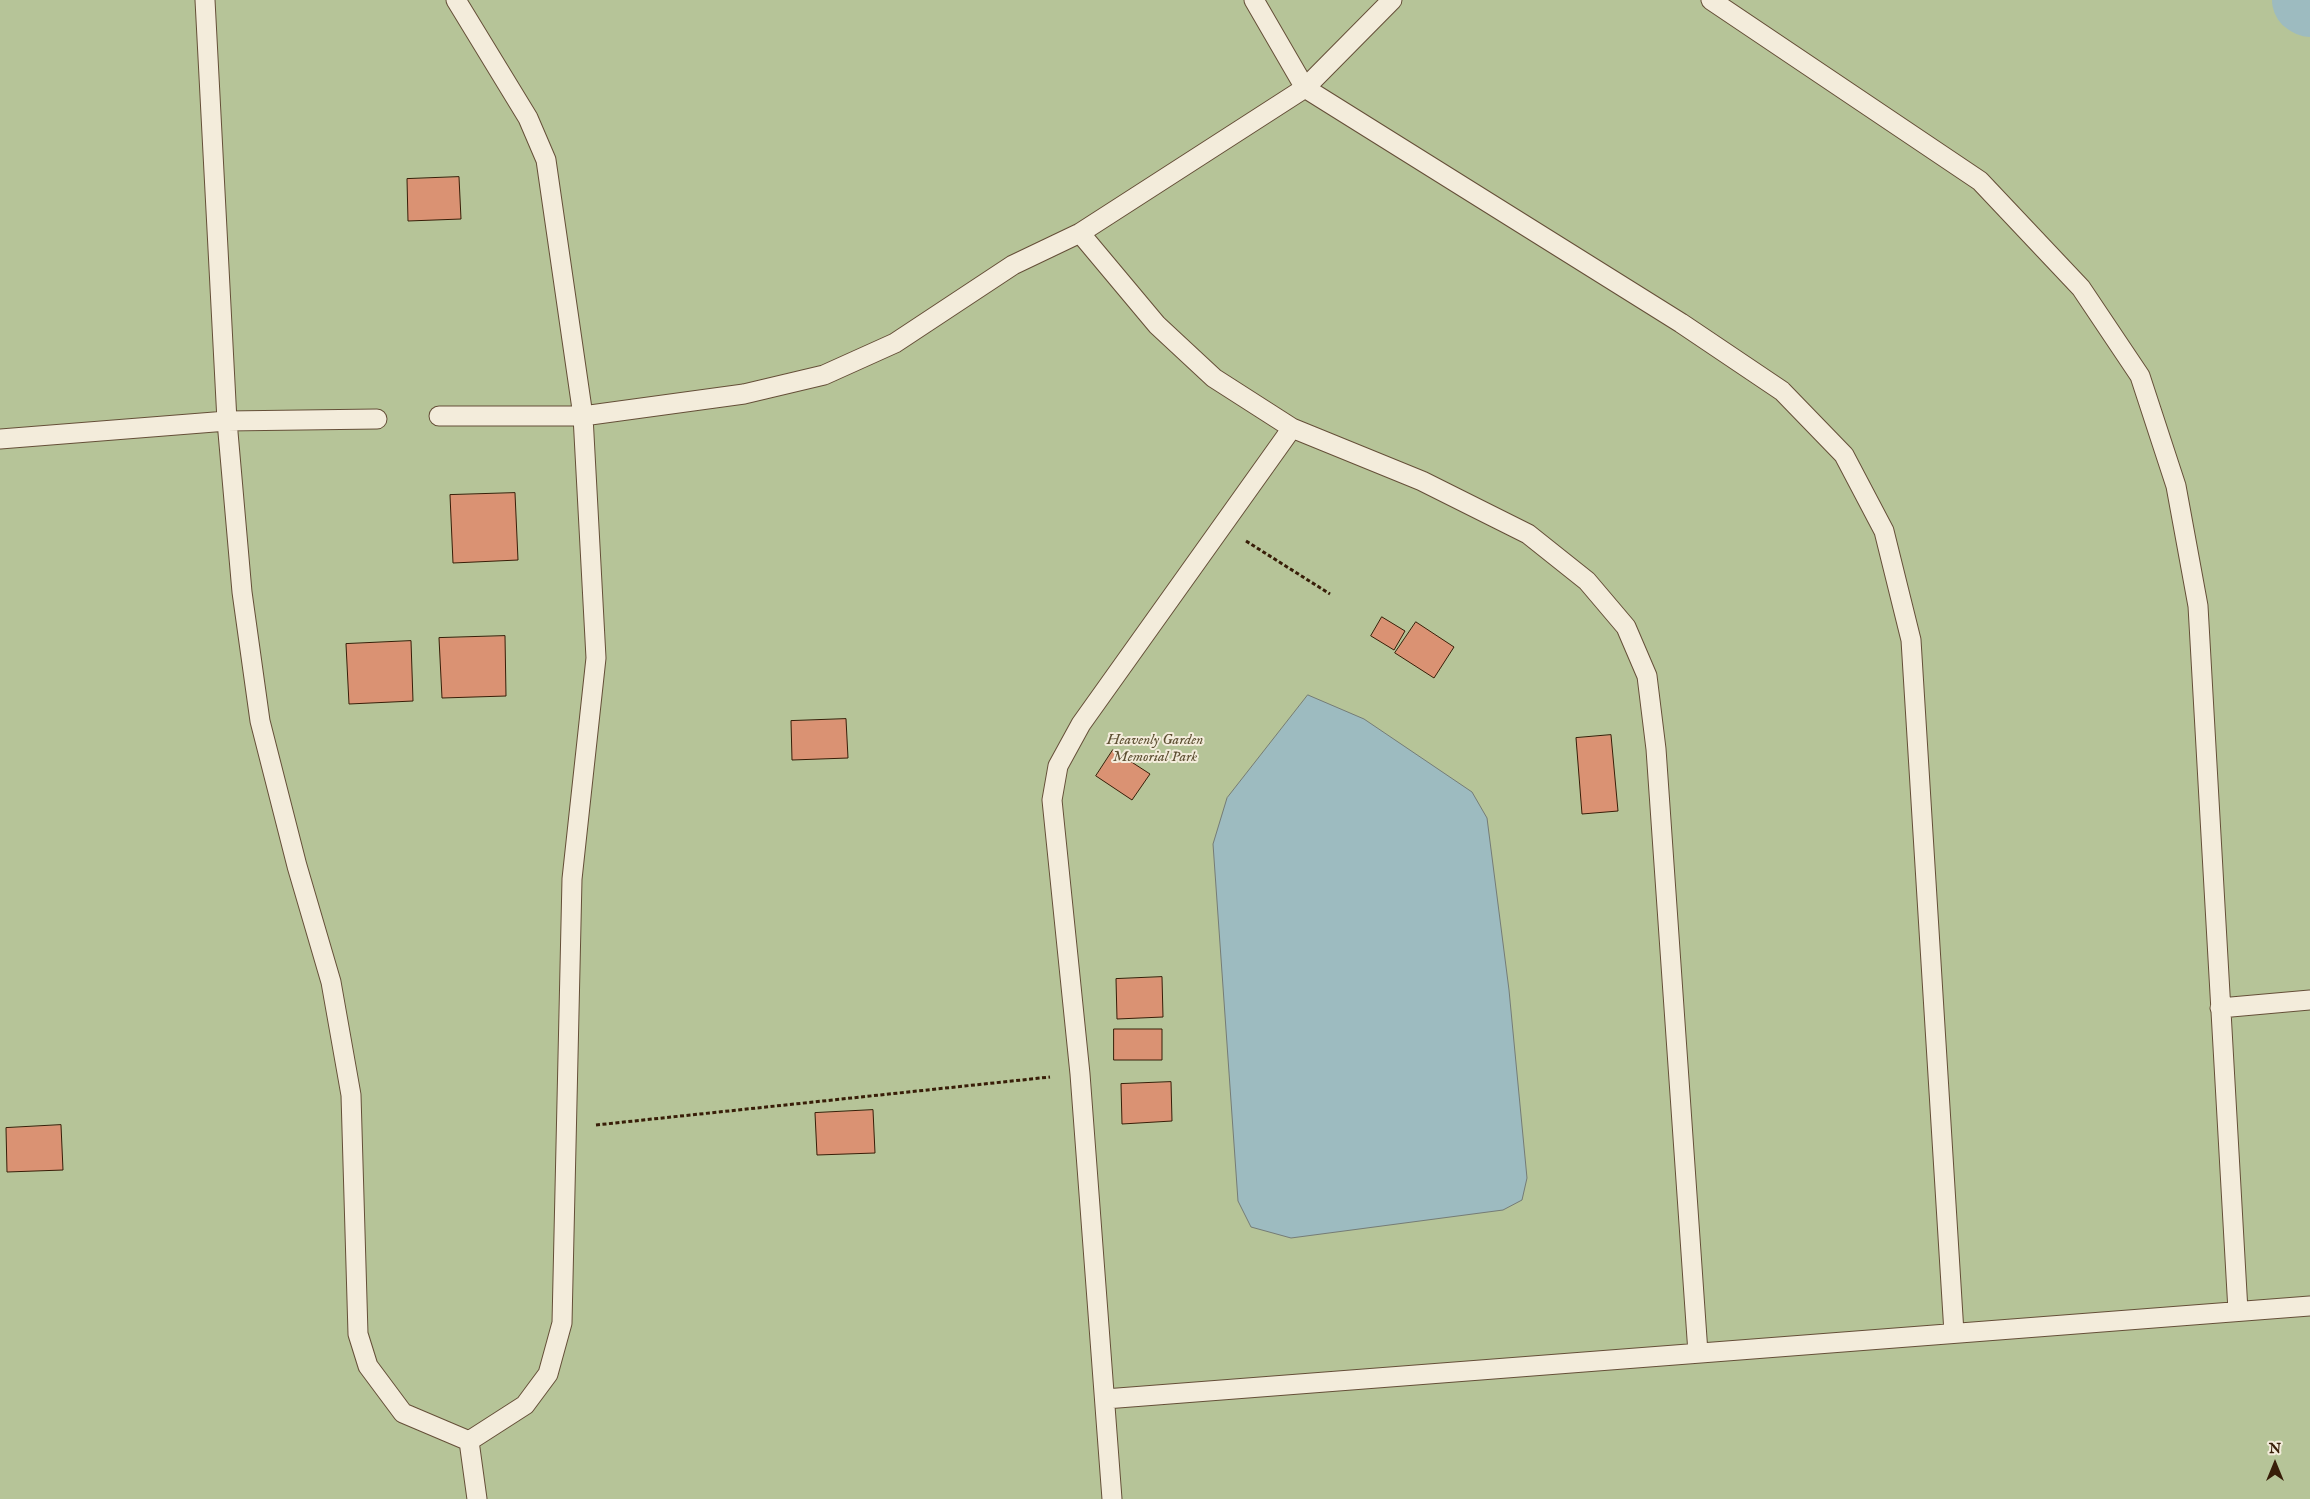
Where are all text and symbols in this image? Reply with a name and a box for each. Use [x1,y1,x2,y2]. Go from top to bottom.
park label: Heavenly Garden Memorial Park [1107,732,1203,767]
north arrow [2250,1439,2300,1489]
text: N [2269,1440,2281,1458]

